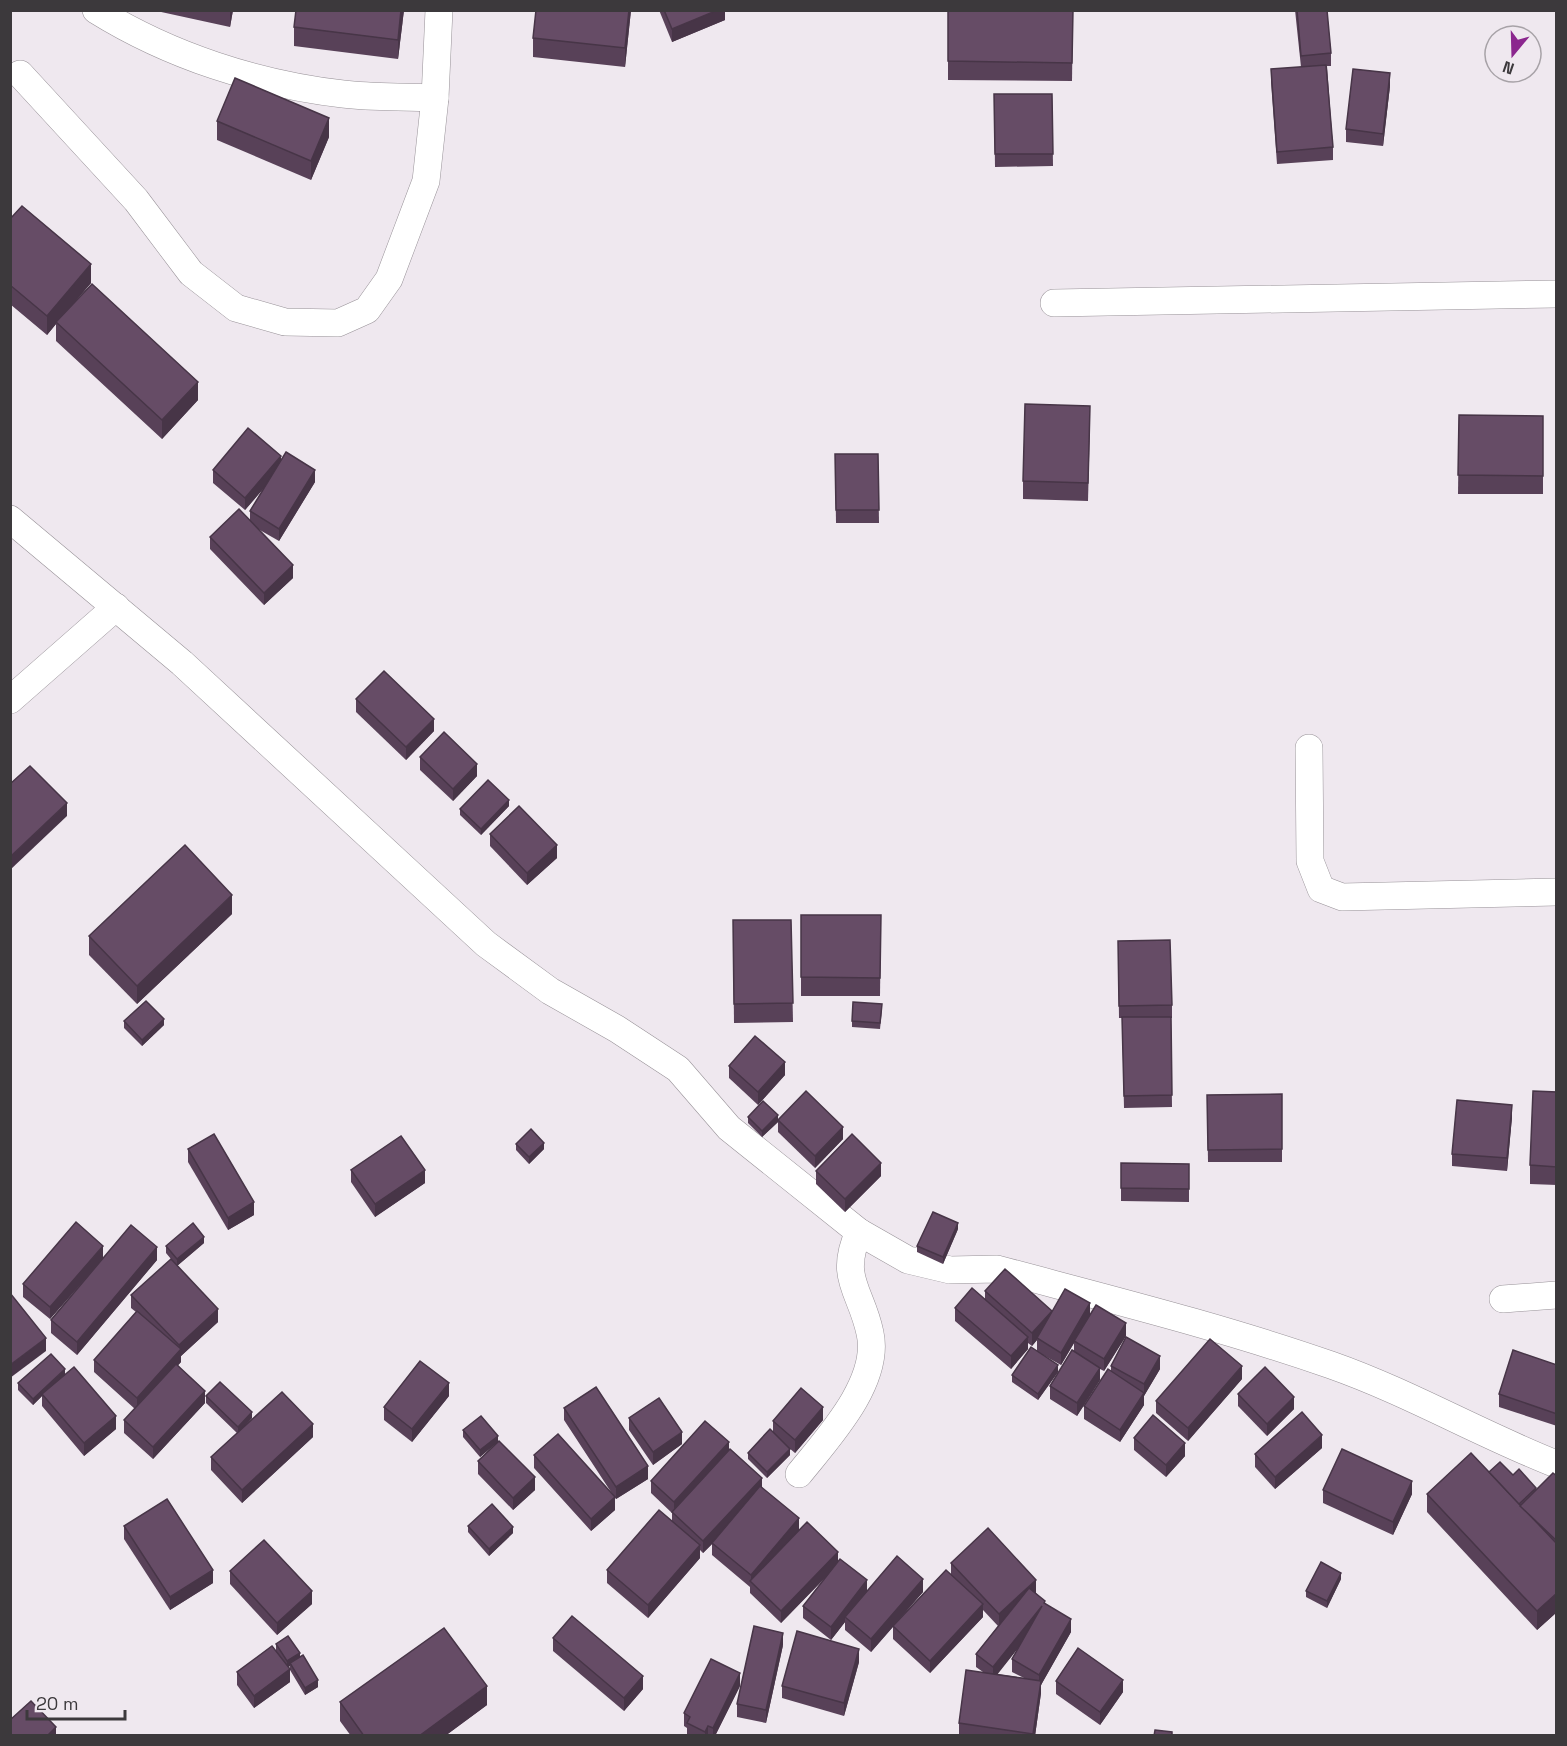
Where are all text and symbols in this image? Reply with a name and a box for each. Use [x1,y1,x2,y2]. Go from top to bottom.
north arrow [1483,24,1543,84]
text: N [1500,56,1517,79]
scale bar [27,1683,124,1721]
text: 20 m [36,1692,79,1715]

